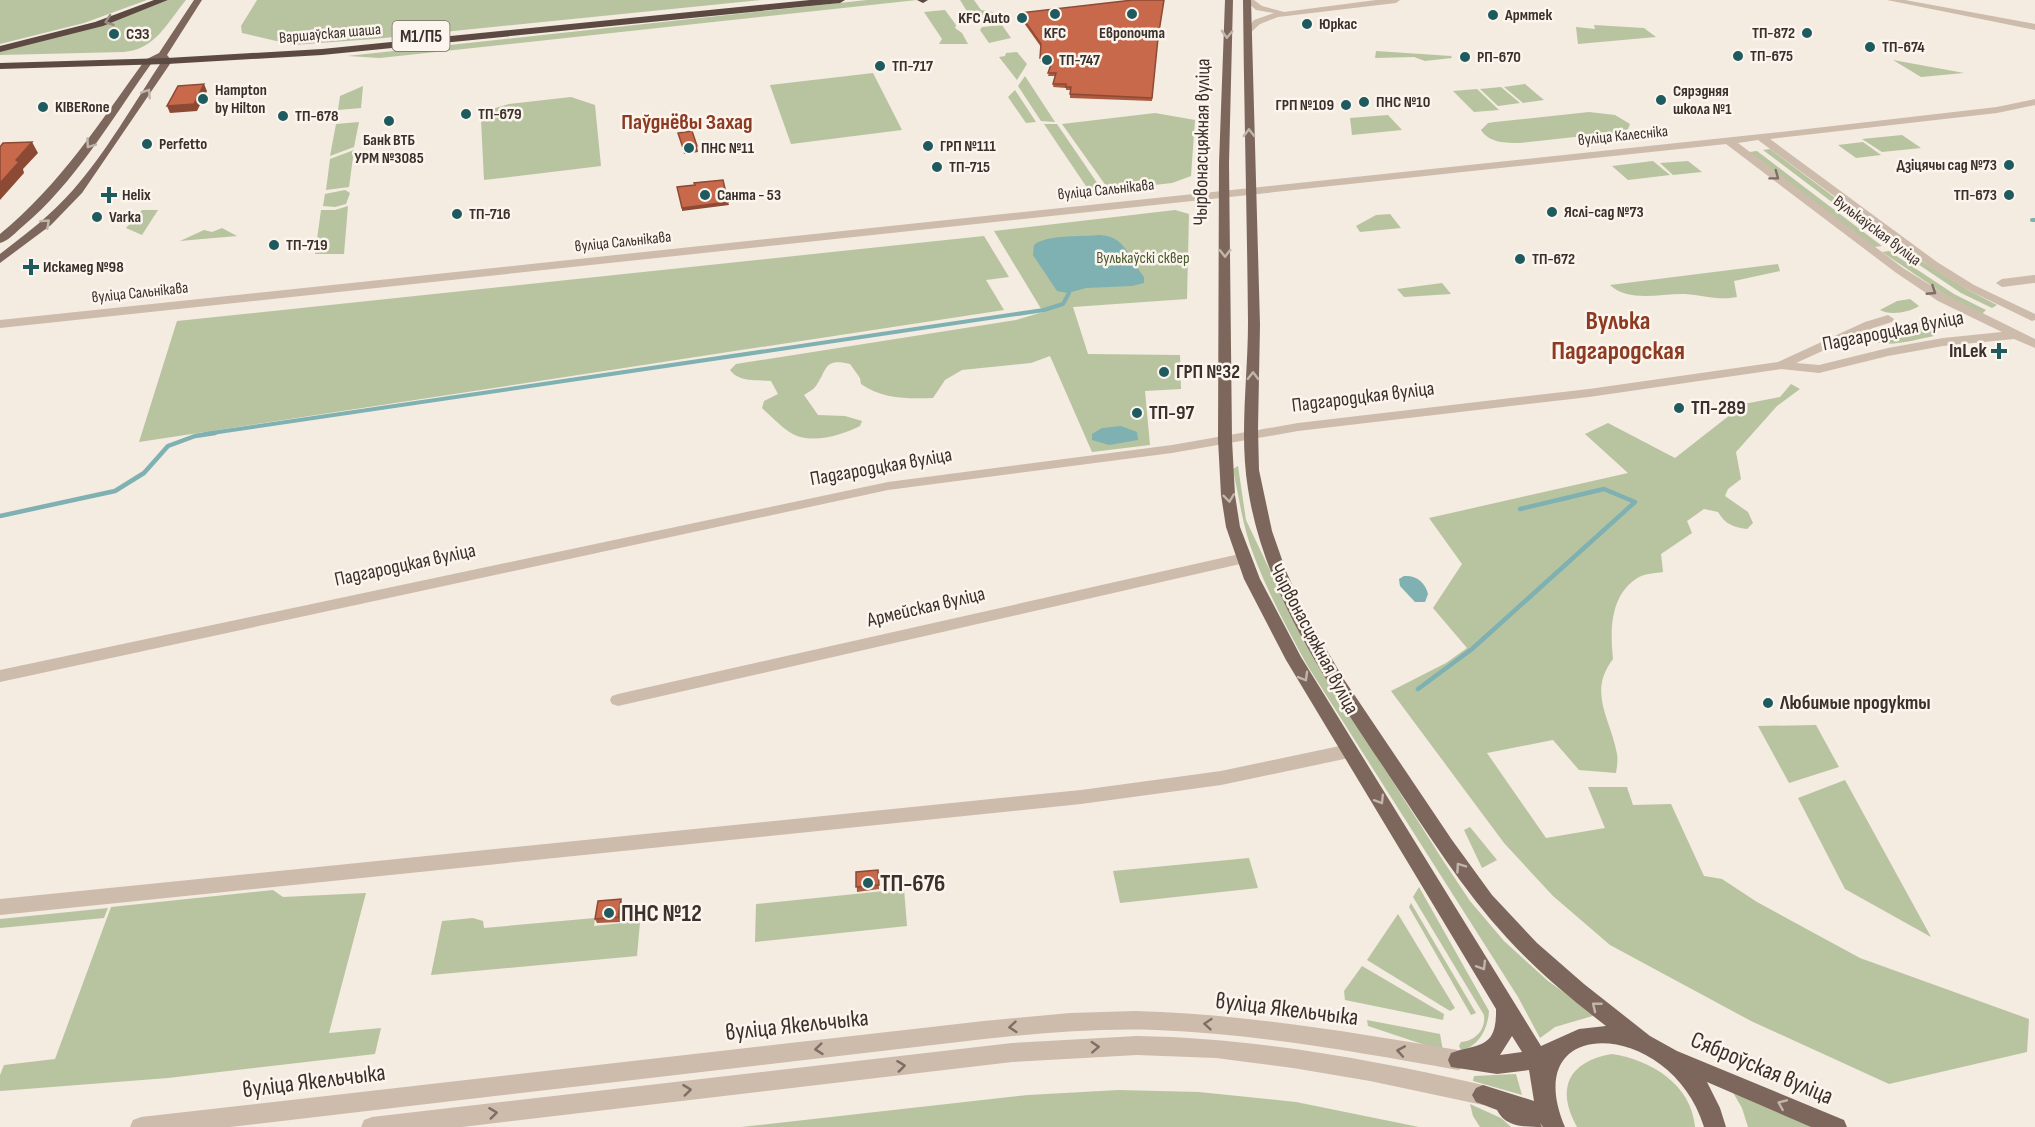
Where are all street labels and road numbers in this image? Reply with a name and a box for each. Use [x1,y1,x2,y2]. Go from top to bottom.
street label: Варшаўская шаша [278,20,382,48]
road number: М1/П5 [392,21,450,51]
street label: Чырвонасцяжная вуліца [1189,58,1215,226]
street label: вуліца Калесніка [1577,122,1669,150]
street label: вуліца Сальнікава [1057,175,1155,205]
street label: Вулькаўская вуліца [1829,192,1925,270]
street label: вуліца Сальнікава [574,227,672,257]
street label: вуліца Сальнікава [91,278,189,308]
street label: Падгародцкая вуліца [1820,306,1966,356]
street label: Падгародцкая вуліца [1290,376,1436,418]
street label: Падгародцкая вуліца [808,443,954,491]
street label: Падгародцкая вуліца [332,538,478,592]
street label: Чырвонасцяжная вуліца [1264,560,1364,718]
street label: Армейская вуліца [864,582,987,632]
street label: вуліца Якельчыка [1214,986,1360,1032]
street label: вуліца Якельчыка [724,1003,870,1047]
street label: Сяброўская вуліца [1686,1025,1838,1111]
street label: вуліца Якельчыка [241,1058,387,1104]

